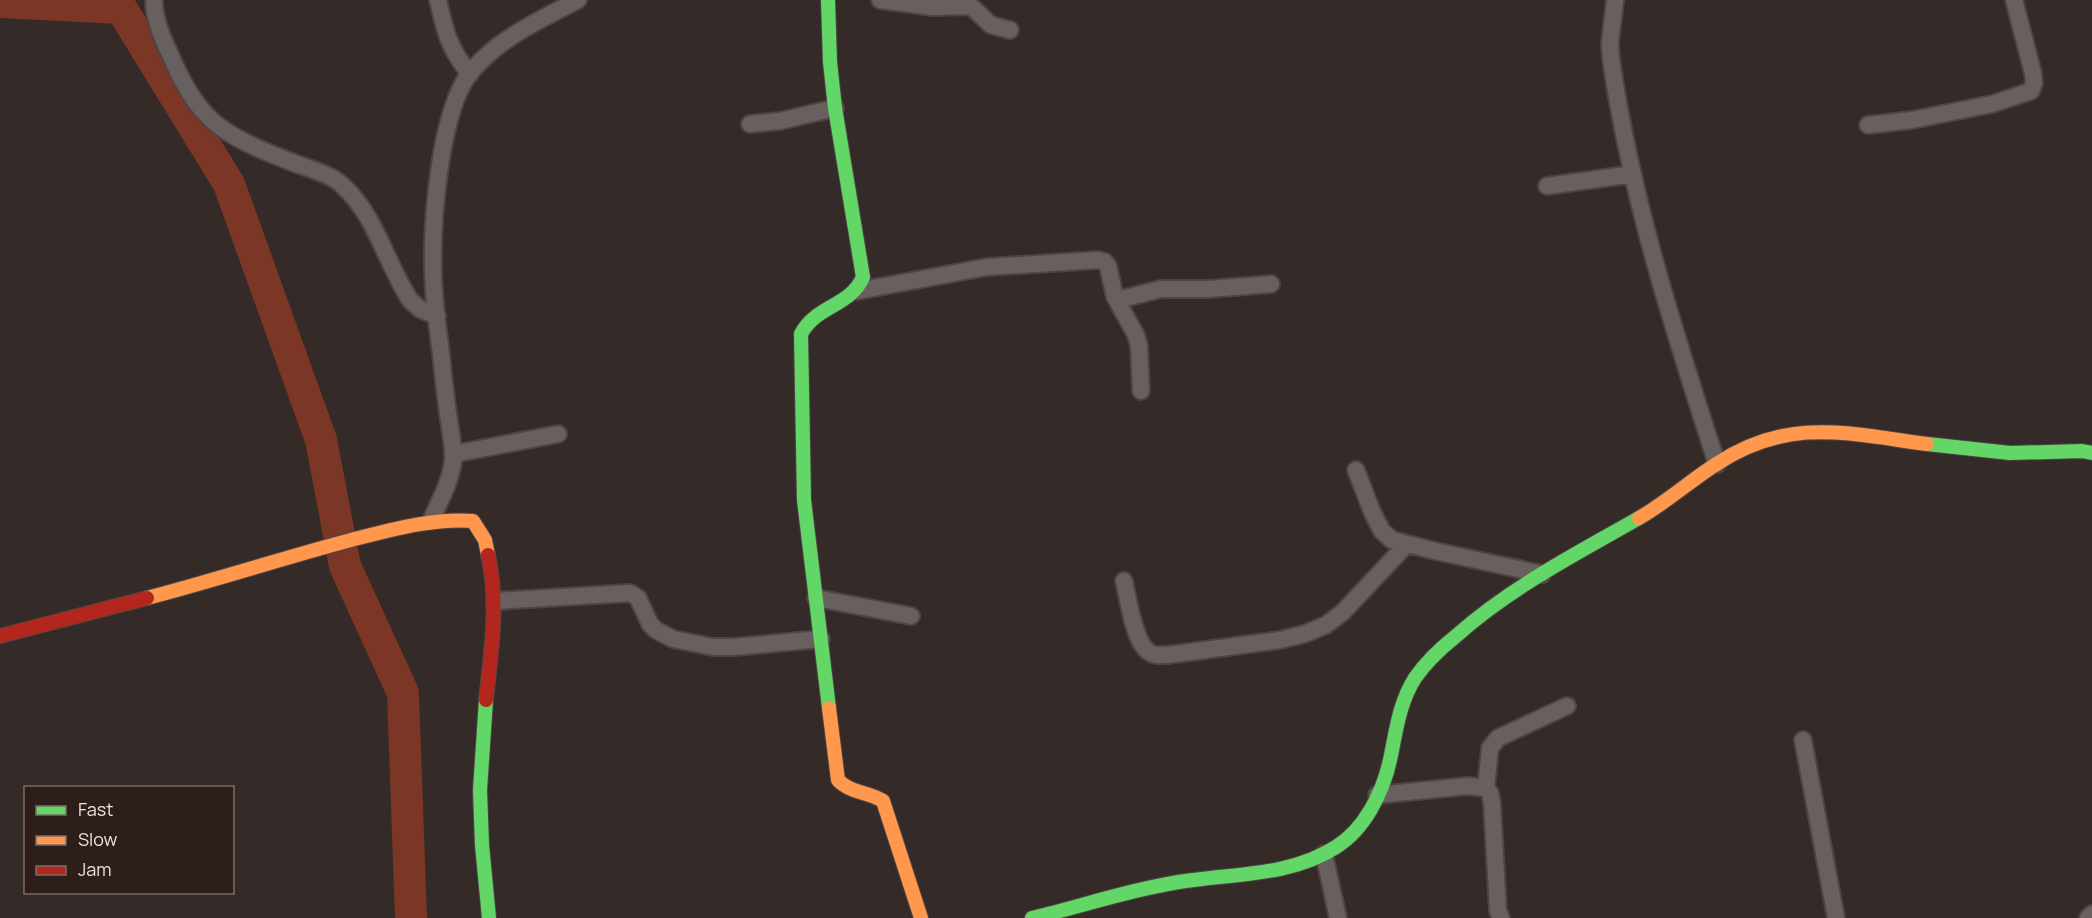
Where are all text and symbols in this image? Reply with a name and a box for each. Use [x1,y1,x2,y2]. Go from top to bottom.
legend [24,786,234,894]
text: Fast [78,797,113,821]
text: Slow [78,827,118,851]
text: Jam [78,857,112,881]

